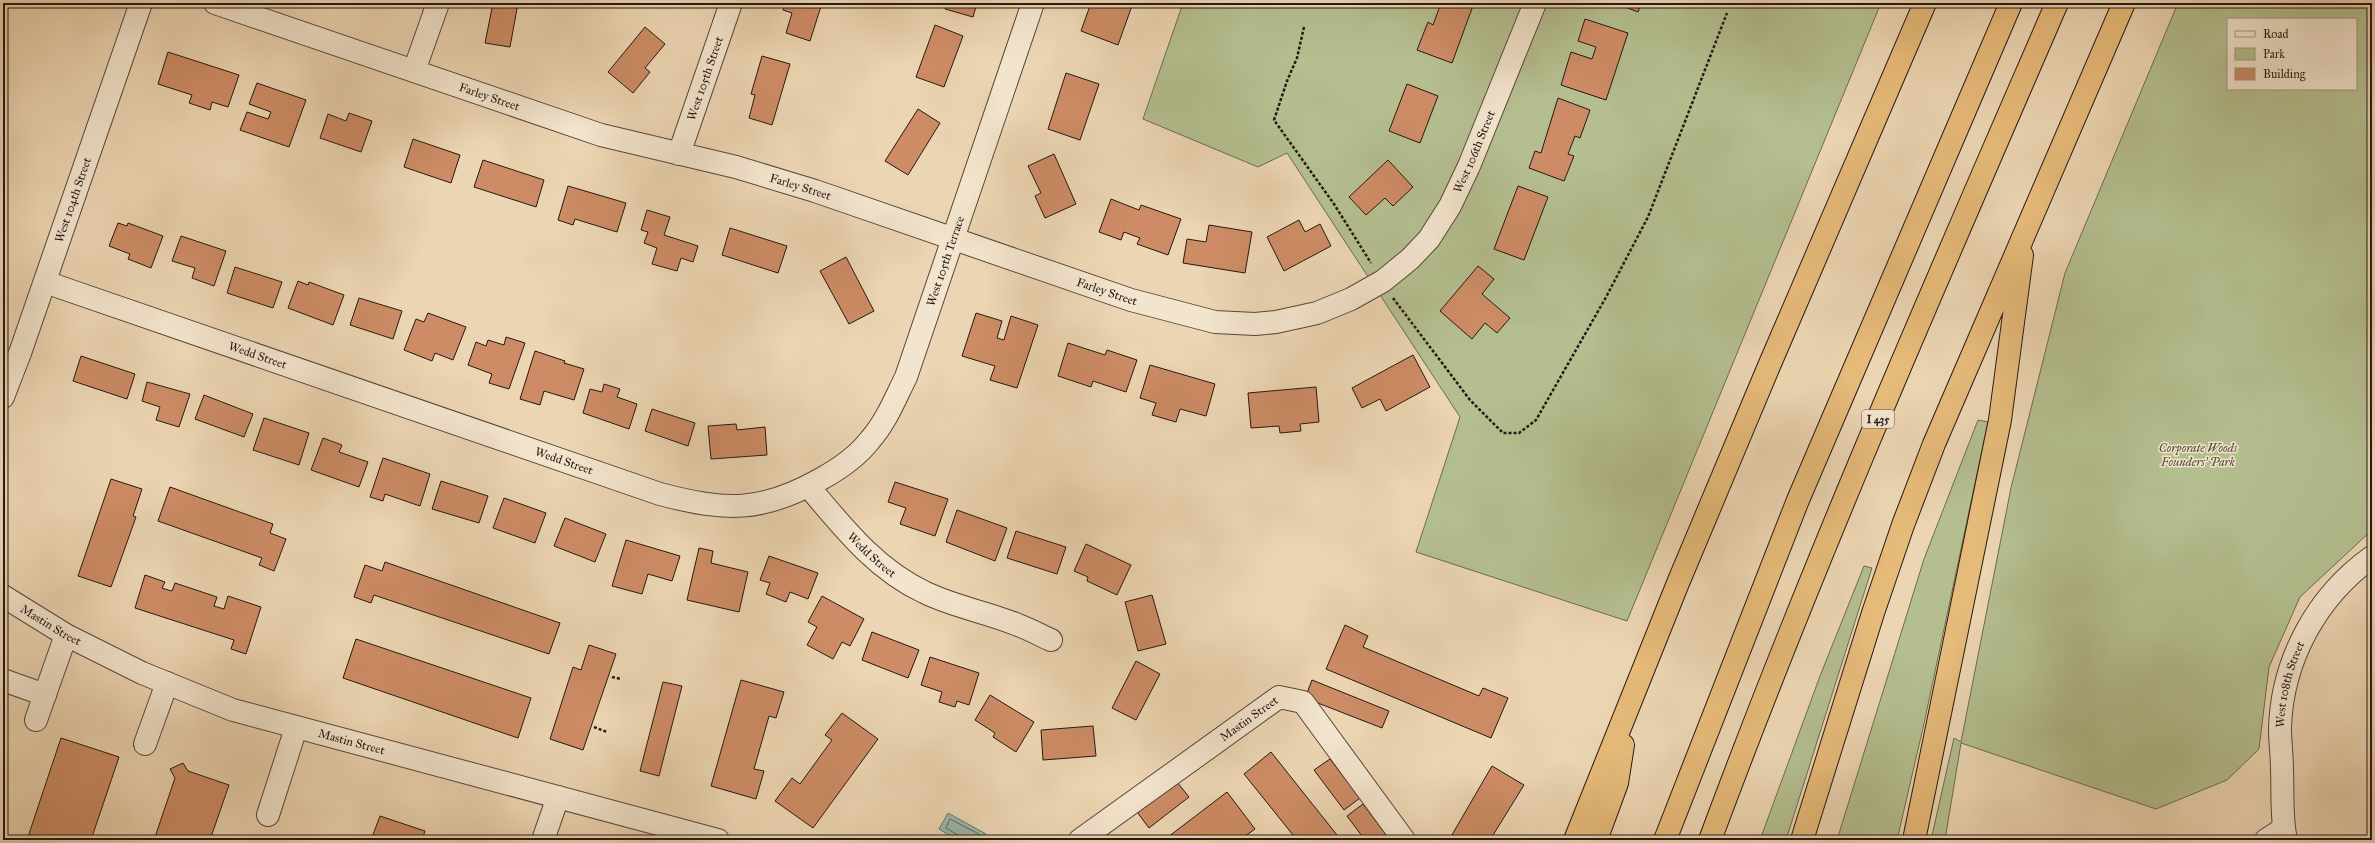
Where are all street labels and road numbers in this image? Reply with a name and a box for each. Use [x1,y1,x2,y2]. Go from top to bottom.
street label: West 105th Street [684,34,726,122]
street label: Farley Street [457,80,522,114]
street label: West 106th Street [1450,108,1498,195]
street label: West 104th Street [52,155,94,244]
street label: Farley Street [768,171,833,203]
street label: West 105th Terrace [924,214,967,308]
street label: Farley Street [1075,275,1139,309]
street label: Wedd Street [227,339,289,372]
road number: I 435 [1862,410,1894,428]
street label: Wedd Street [533,444,596,478]
street label: Wedd Street [845,529,899,581]
street label: Mastin Street [18,602,84,649]
street label: West 108th Street [2273,638,2308,728]
street label: Mastin Street [1217,693,1281,744]
street label: Mastin Street [317,726,387,758]

